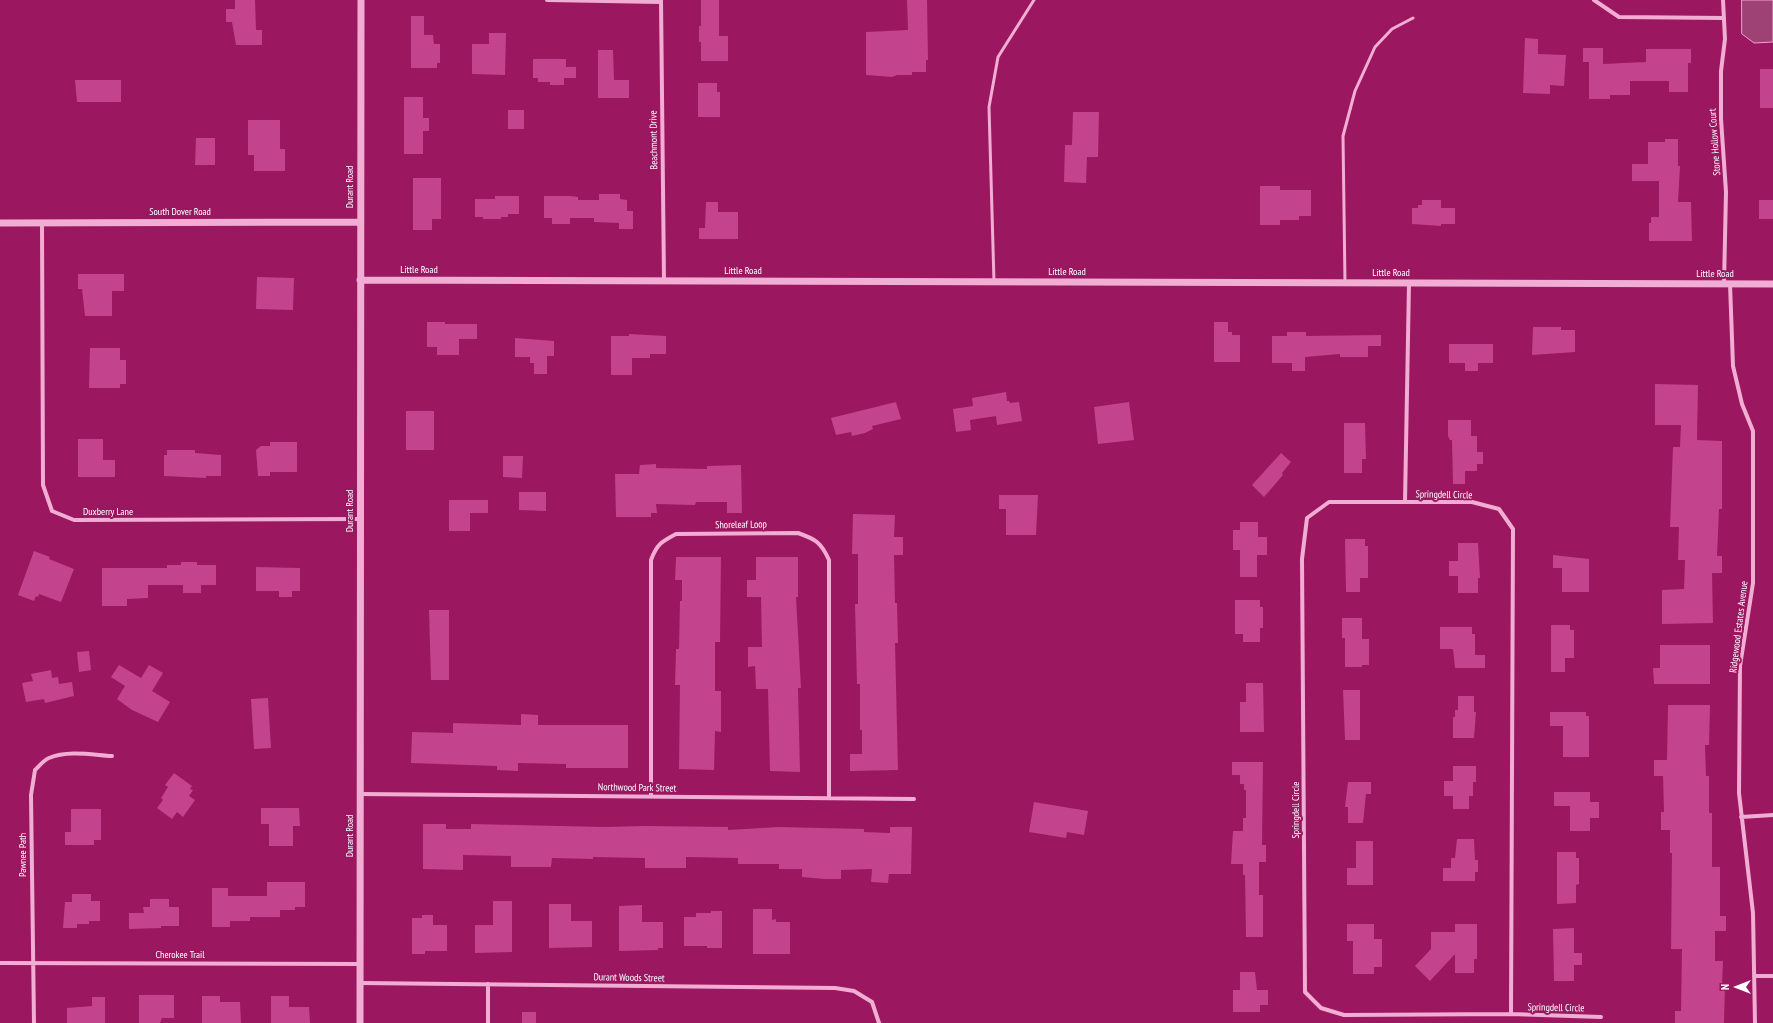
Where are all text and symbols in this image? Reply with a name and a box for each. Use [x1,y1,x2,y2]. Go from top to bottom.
street label: Stone Hollow Court [1707,108,1723,176]
street label: Beachmont Drive [647,110,661,170]
street label: Durant Road [344,166,356,208]
street label: South Dover Road [149,206,211,218]
street label: Little Road [400,264,438,276]
street label: Little Road [724,265,762,277]
street label: Little Road [1048,266,1086,278]
street label: Little Road [1372,267,1410,279]
street label: Little Road [1696,268,1734,280]
street label: Springdell Circle [1415,489,1473,501]
street label: Durant Road [344,490,356,532]
street label: Duxberry Lane [83,506,133,518]
street label: Shoreleaf Loop [715,519,767,531]
street label: Ridgewood Estates Avenue [1727,580,1751,674]
street label: Northwood Park Street [598,781,676,795]
street label: Springdell Circle [1290,782,1302,838]
street label: Durant Road [344,815,356,857]
street label: Pawnee Path [17,833,29,877]
street label: Cherokee Trail [155,949,205,961]
north arrow [1717,967,1757,1007]
street label: Durant Woods Street [593,971,665,985]
text: N [1718,984,1732,990]
street label: Springdell Circle [1527,1002,1585,1014]

